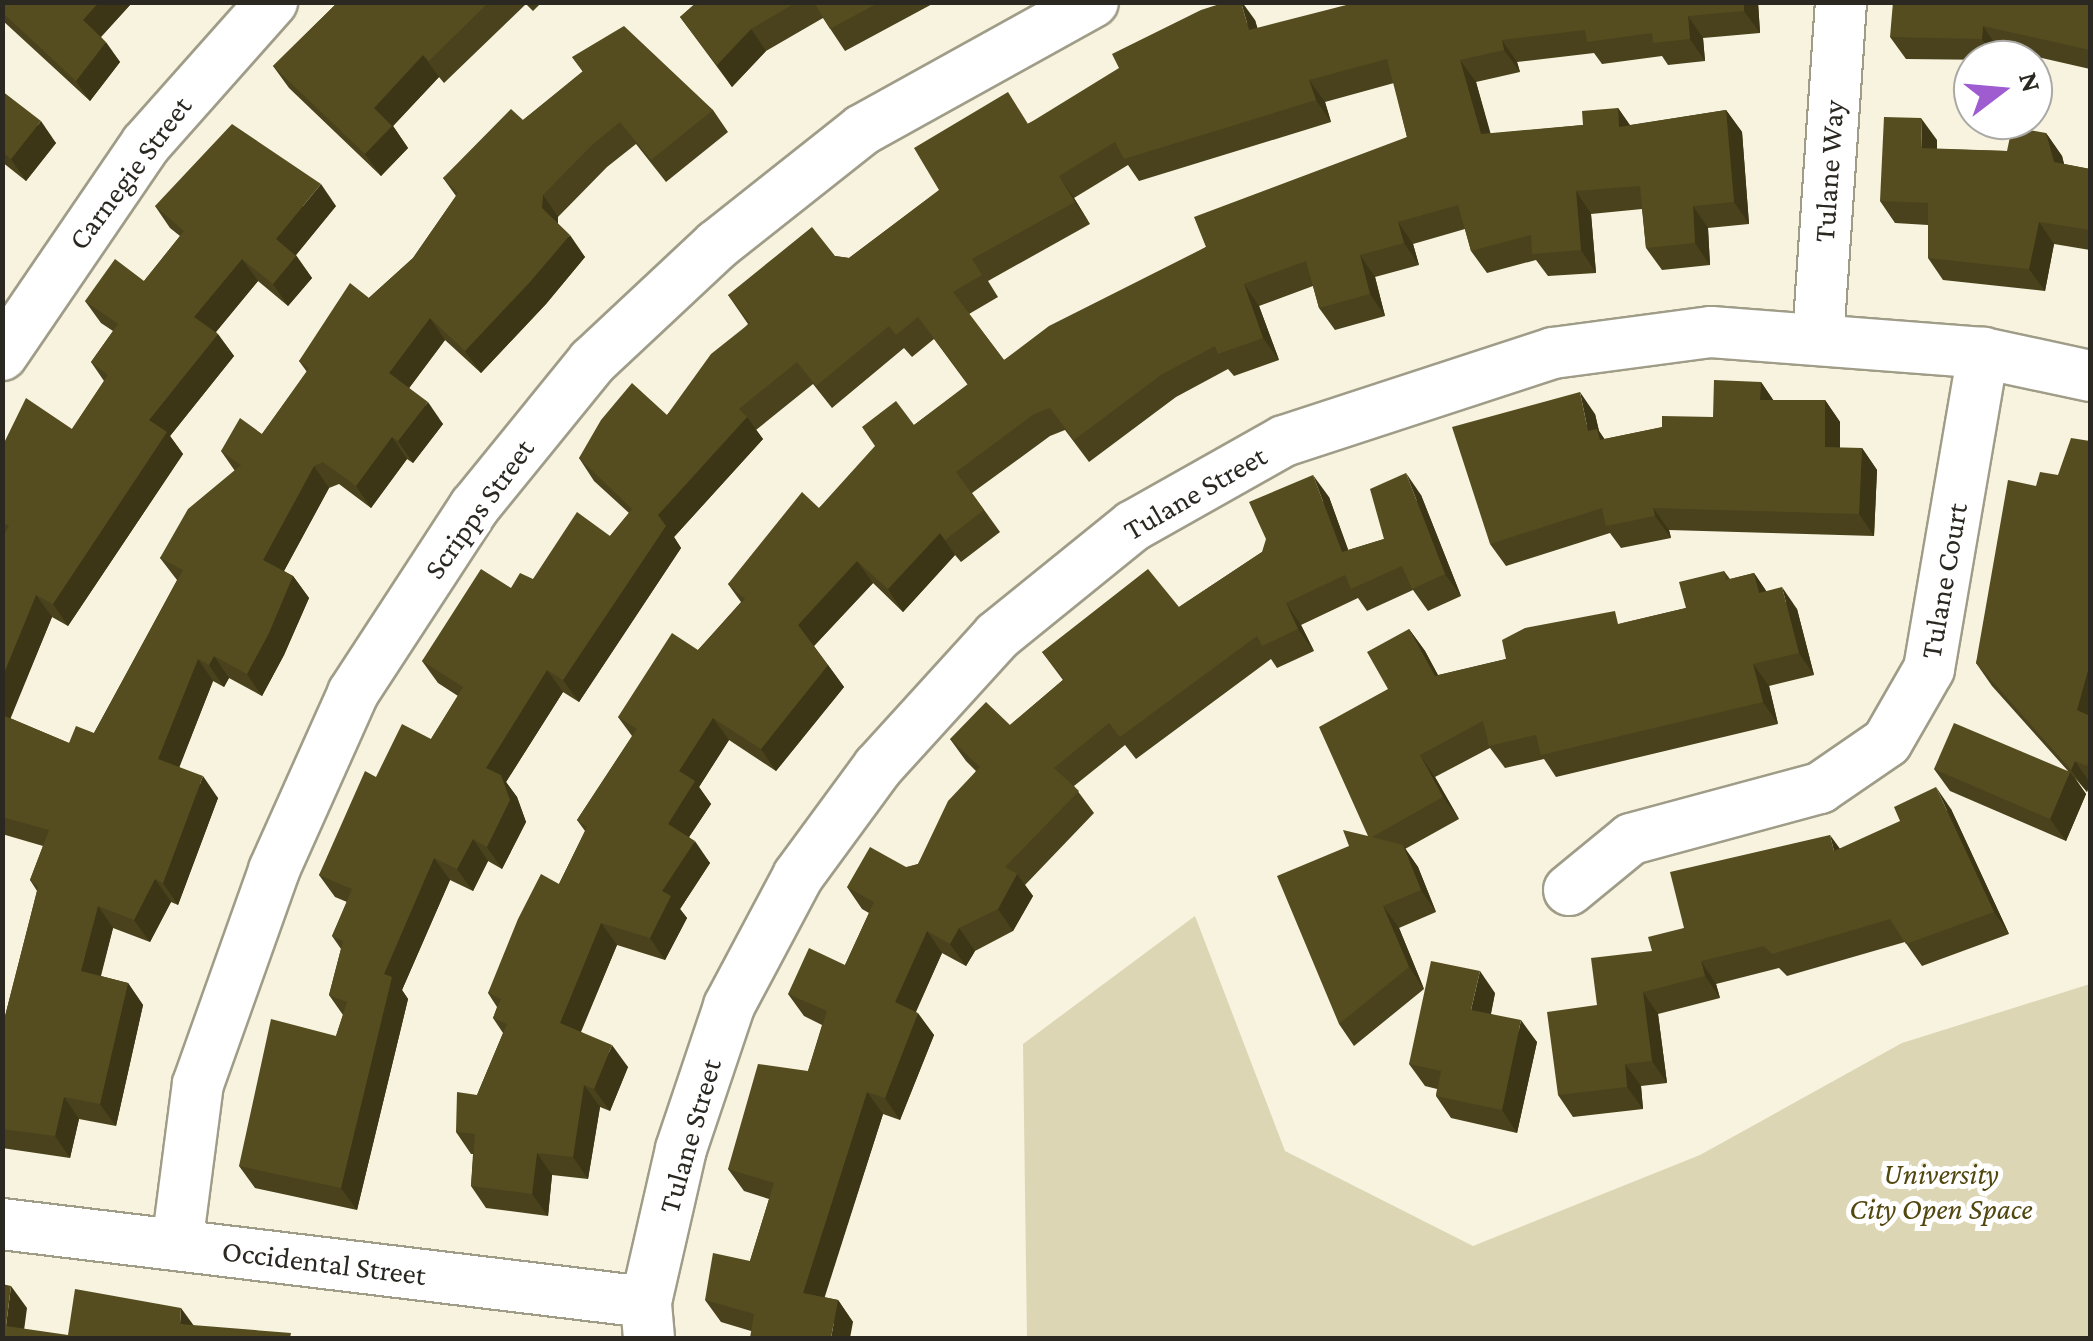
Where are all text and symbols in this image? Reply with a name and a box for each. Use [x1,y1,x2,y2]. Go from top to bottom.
north arrow [1953,40,2053,140]
text: N [2013,69,2048,96]
street label: Carnegie Street [61,89,199,257]
street label: Tulane Way [1806,99,1852,243]
street label: Scripps Street [416,432,542,586]
street label: Tulane Street [1117,438,1273,548]
street label: Tulane Court [1913,500,1975,662]
street label: Tulane Street [651,1055,729,1217]
park label: University City Open Space [1849,1156,2033,1226]
street label: Occidental Street [220,1233,428,1293]

